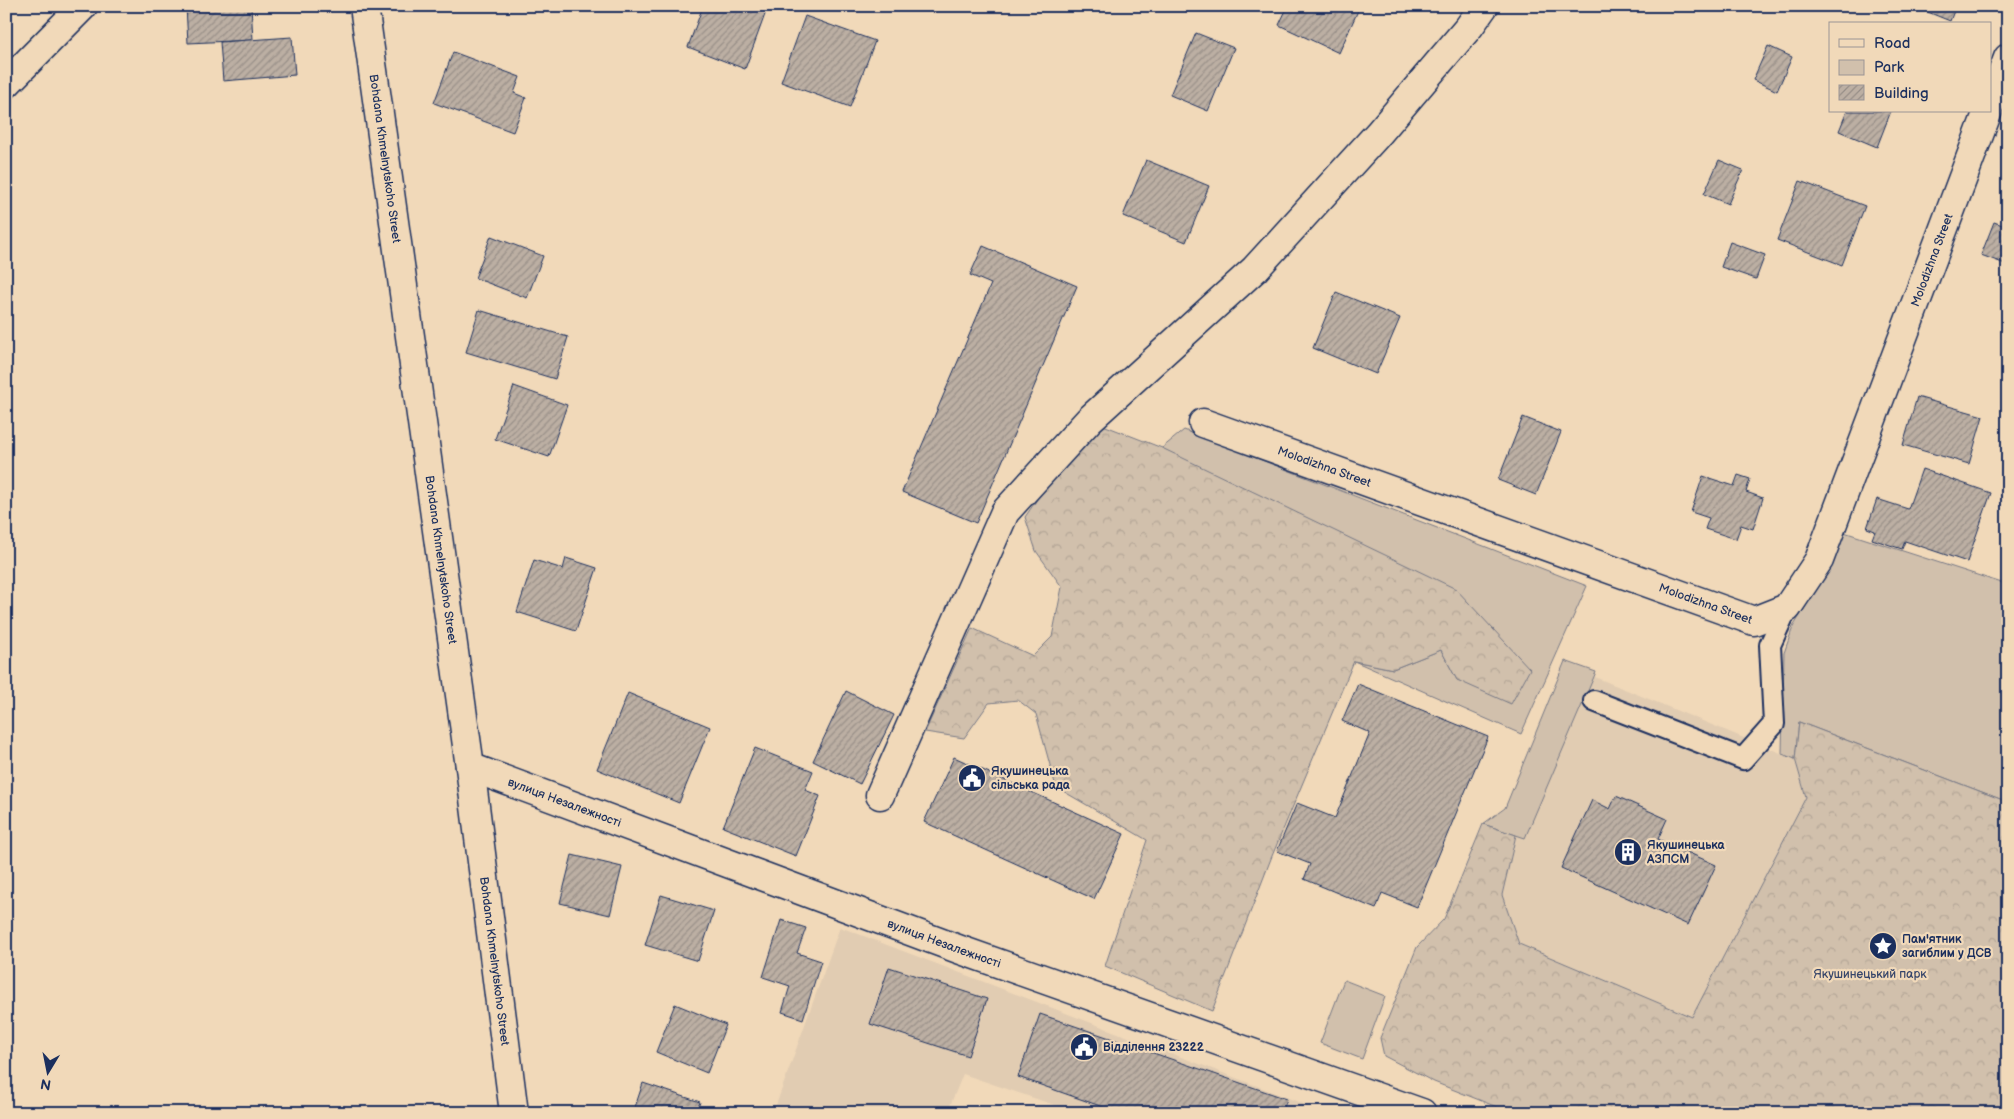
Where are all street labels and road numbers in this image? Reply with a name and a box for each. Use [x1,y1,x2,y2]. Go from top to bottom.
street label: Bohdana Khmelnytskoho Street [366,73,404,244]
street label: Molodizhna Street [1908,211,1957,309]
street label: Molodizhna Street [1275,443,1373,491]
street label: Bohdana Khmelnytskoho Street [421,474,460,645]
street label: Molodizhna Street [1657,580,1754,628]
street label: вулиця Незалежності [506,775,623,831]
street label: Bohdana Khmelnytskoho Street [476,876,512,1047]
street label: вулиця Незалежності [885,916,1003,972]

